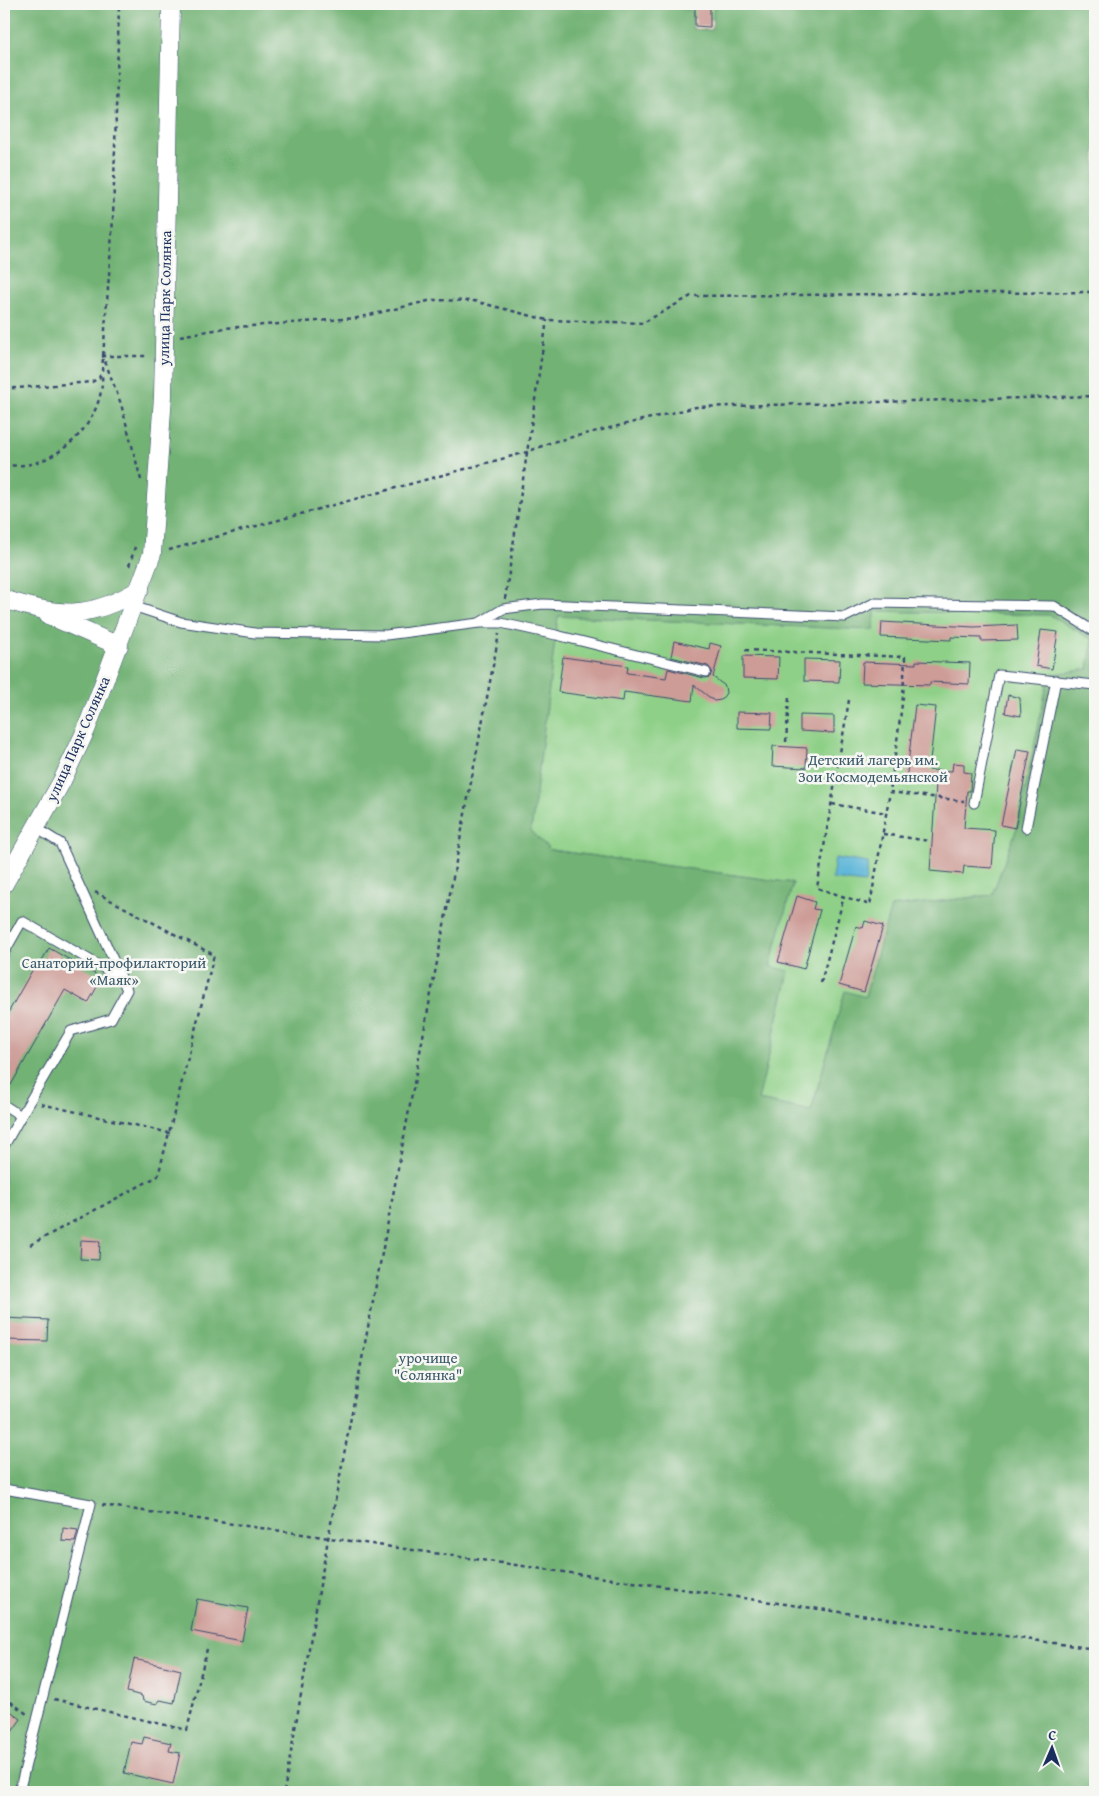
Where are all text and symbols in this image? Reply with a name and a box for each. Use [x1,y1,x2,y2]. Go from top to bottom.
street label: улица Парк Солянка [153,229,176,367]
street label: улица Парк Солянка [40,672,115,806]
park label: Детский лагерь им. Зои Космодемьянской [798,749,948,787]
park label: Санаторий-профилакторий «Маяк» [22,952,206,990]
park label: урочище "Солянка" [394,1347,462,1385]
north arrow [1026,1724,1076,1774]
text: С [1048,1725,1057,1745]

